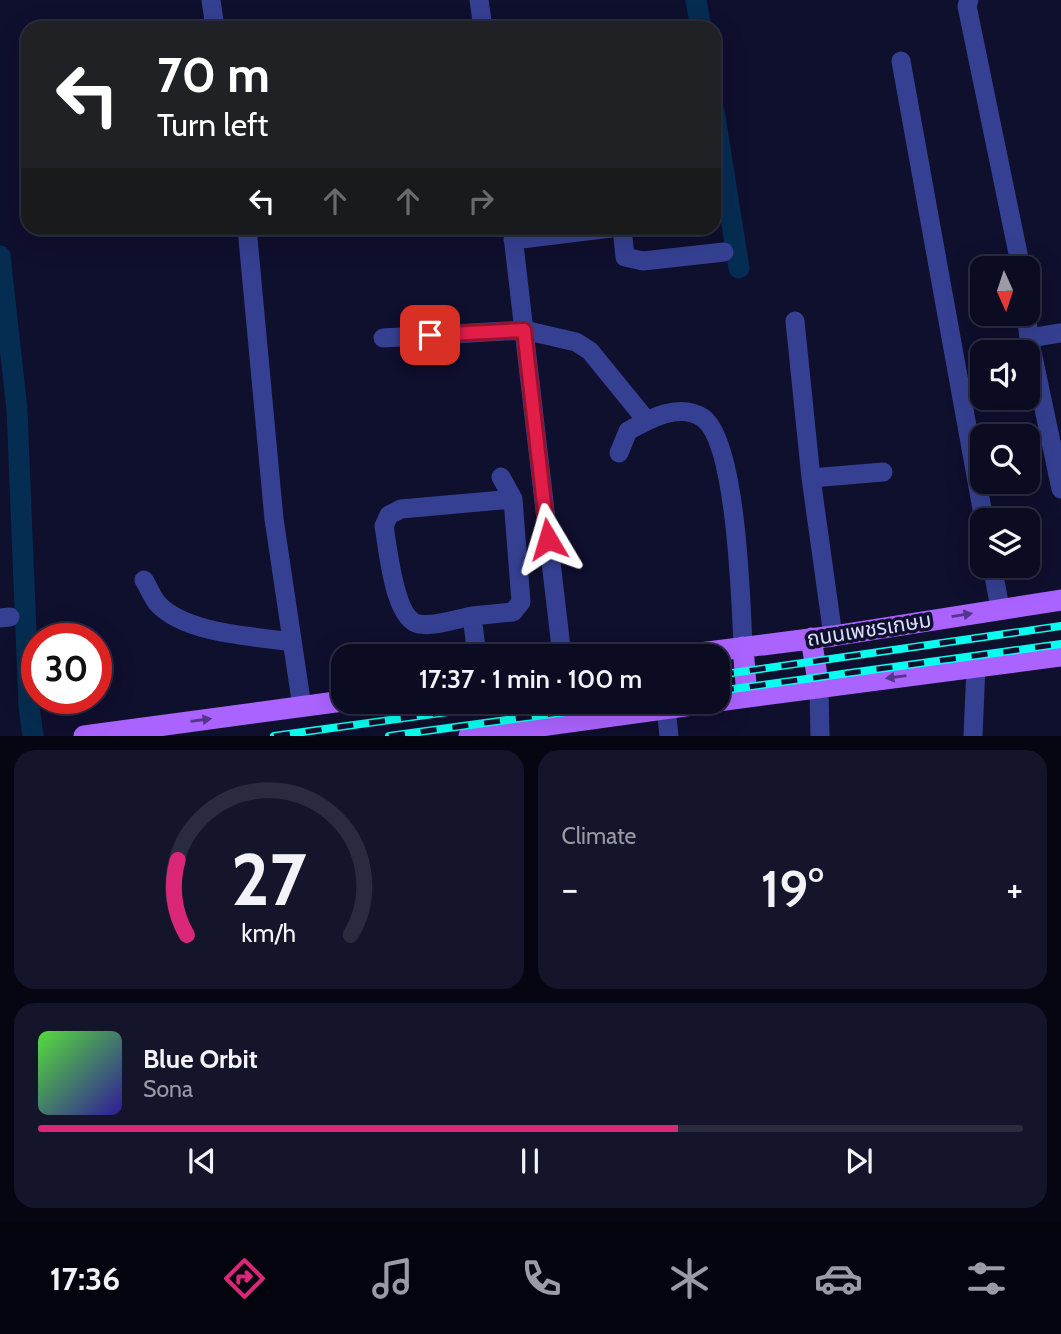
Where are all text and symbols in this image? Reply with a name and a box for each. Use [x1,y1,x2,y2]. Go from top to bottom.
text: 70 m [157,45,270,104]
icon: left [42,49,133,140]
text: Turn left [157,105,268,144]
icon: left [243,182,281,220]
icon: ahead [316,182,354,220]
icon: ahead [389,182,427,220]
icon: right [462,182,500,220]
north arrow [970,256,1040,326]
map controls [970,256,1040,578]
pin [400,305,460,365]
icon: arrive [411,316,449,354]
button: sound [970,340,1040,410]
button: search [970,424,1040,494]
position arrow [511,502,585,576]
button: layers [970,508,1040,578]
street label: ถนนเพชรเกษม [805,607,933,651]
one-way arrow [951,609,973,620]
speed limit sign: 30 [21,623,112,714]
text: 17:37 · 1 min · 100 m [419,663,642,695]
one-way arrow [885,672,907,683]
one-way arrow [190,715,212,726]
text: Climate [562,822,636,850]
text: 27 [231,836,307,924]
text: 19° [761,857,824,920]
text: − [562,865,578,912]
text: + [1006,865,1023,912]
text: km/h [241,918,296,948]
text: Blue Orbit [143,1043,258,1075]
text: Sona [143,1075,193,1103]
icon: previous [183,1142,221,1180]
icon: pause [511,1142,549,1180]
icon: next [840,1142,878,1180]
icon: directions [220,1254,269,1303]
icon: music [368,1254,417,1303]
icon: phone [517,1254,566,1303]
icon: climate [665,1254,714,1303]
icon: car [814,1254,863,1303]
icon: filters [962,1254,1011,1303]
text: 17:36 [50,1259,120,1298]

